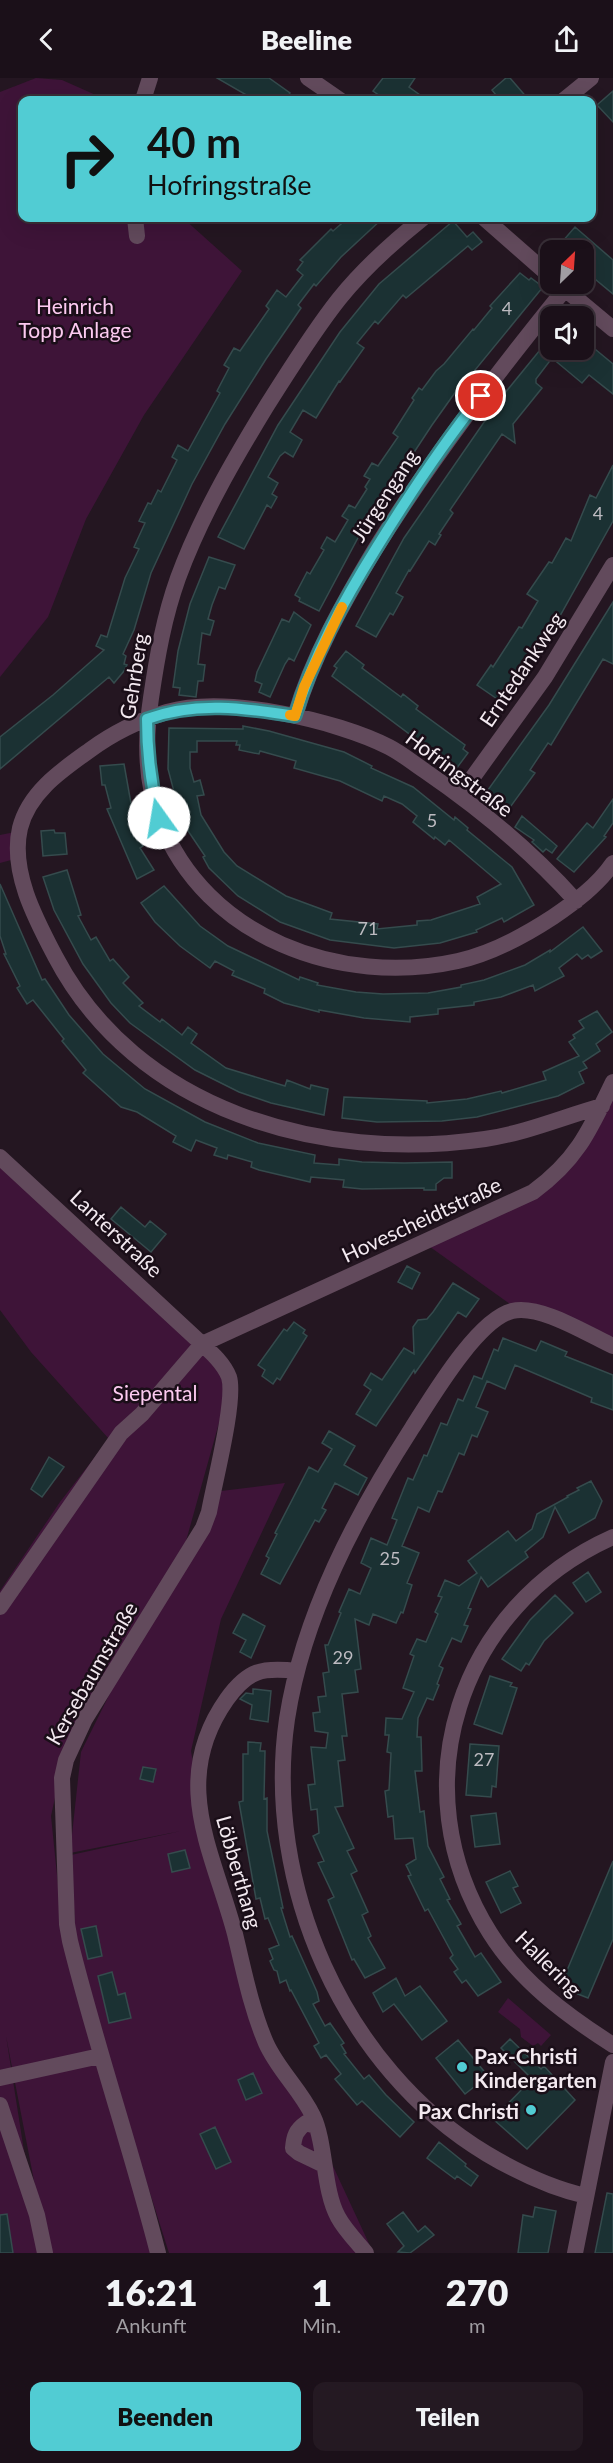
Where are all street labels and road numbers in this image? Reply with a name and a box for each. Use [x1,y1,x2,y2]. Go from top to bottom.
street label: Jürgengang [345,444,423,546]
street label: Erntedankweg [474,607,568,731]
street label: Gehrberg [114,631,152,721]
street label: Hofringstraße [401,725,519,821]
street label: Hovescheidtstraße [337,1171,505,1267]
street label: Lanterstraße [66,1184,168,1282]
street label: Kersebaumstraße [40,1597,142,1749]
street label: Löbberthang [212,1813,268,1932]
street label: Hallering [511,1925,587,2001]

